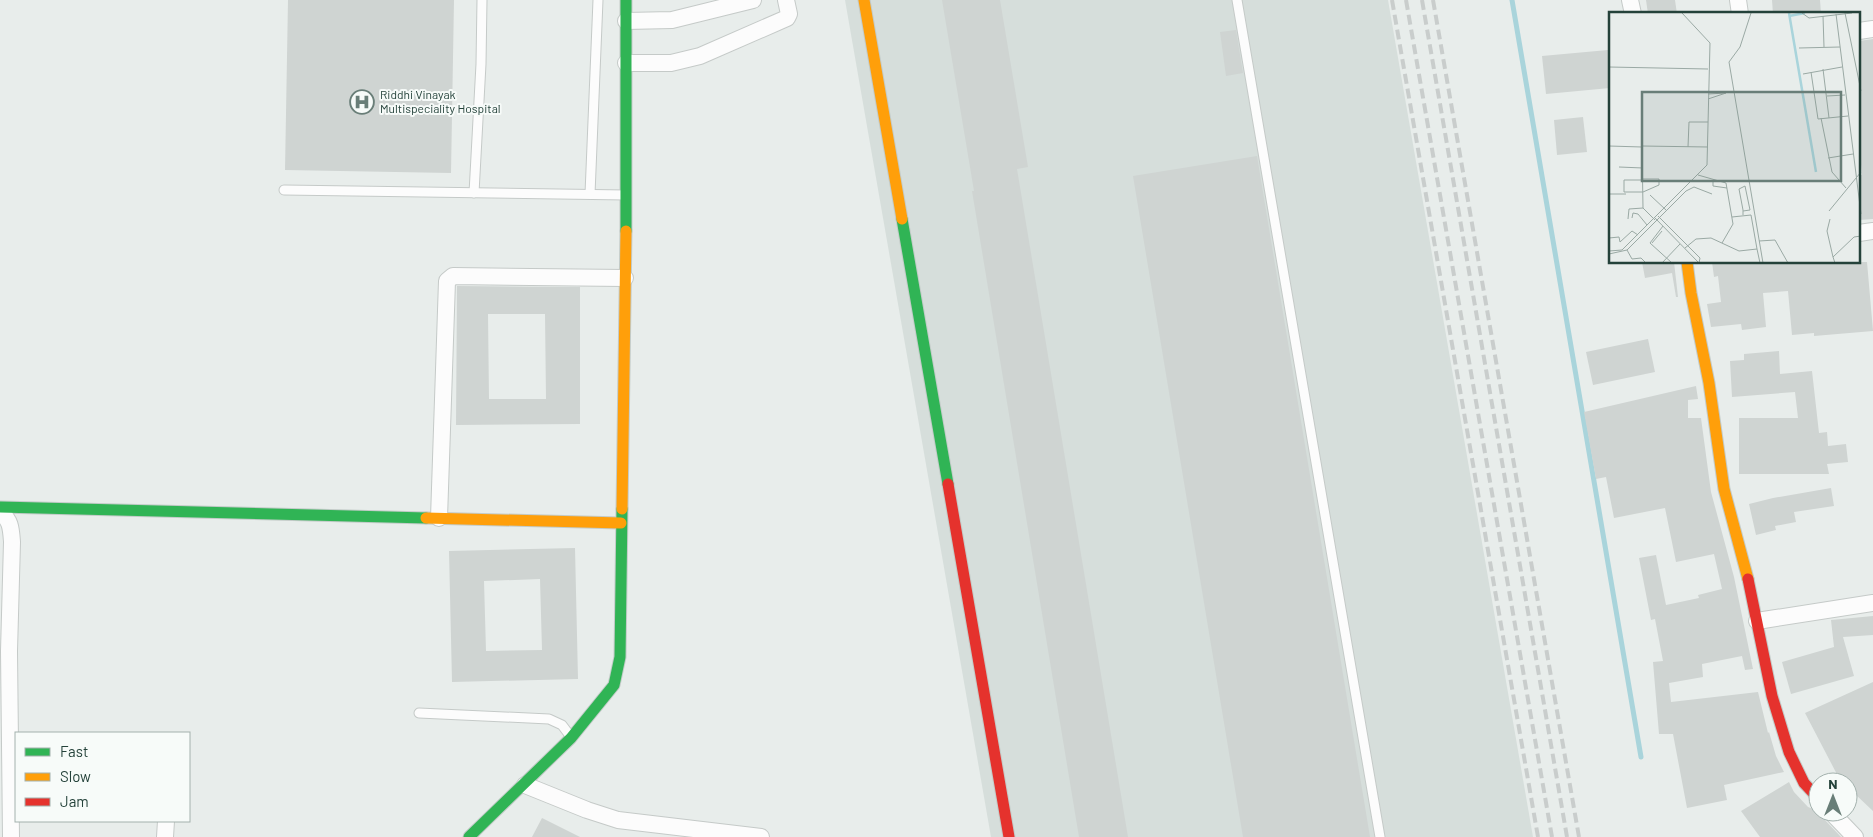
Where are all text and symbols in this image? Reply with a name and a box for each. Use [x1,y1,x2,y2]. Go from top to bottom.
inset map [1609,12,1860,264]
place label: Riddhi Vinayak Multispeciality Hospital [380,87,501,115]
hospital icon: Riddhi Vinayak Multispeciality Hospital [349,89,375,115]
legend [15,732,190,822]
text: Fast [60,742,88,760]
text: Slow [60,767,91,785]
north arrow [1808,772,1858,822]
text: N [1828,775,1838,792]
text: Jam [60,792,89,810]

